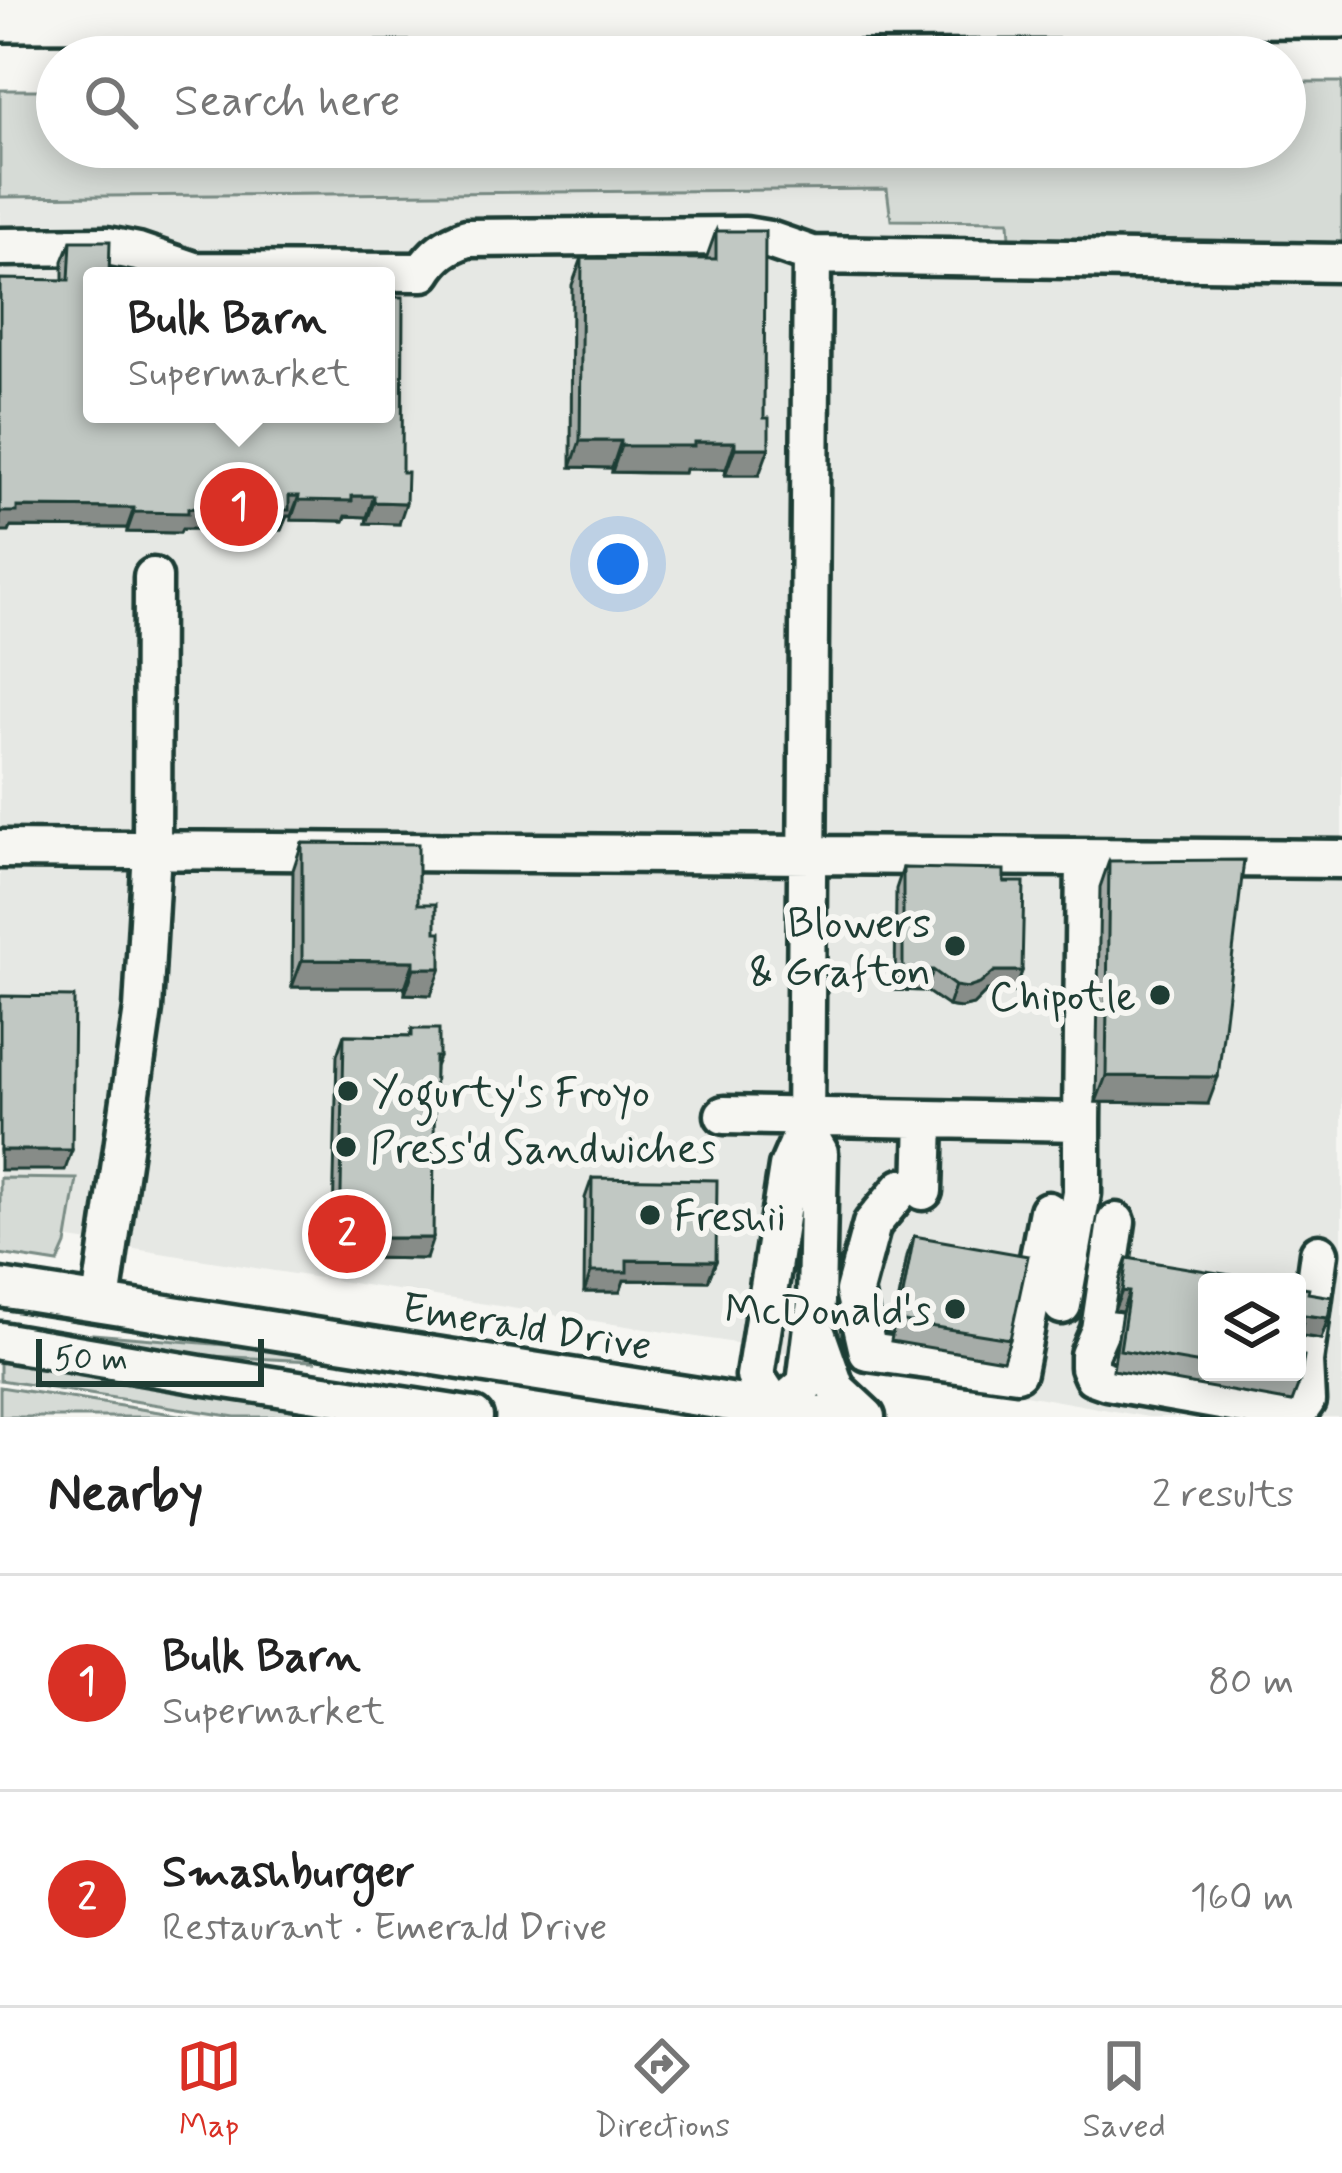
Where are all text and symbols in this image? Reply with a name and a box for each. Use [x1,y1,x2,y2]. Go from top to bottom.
search box [36,36,1306,168]
icon: search [78,69,144,135]
text: Search here [174,73,401,132]
popup [83,267,395,423]
text: Bulk Barn [128,290,326,349]
text: Supermarket [128,349,350,400]
pin: 1 [200,462,278,552]
your location [588,534,648,594]
place label: Blowers & Grafton [749,898,931,1001]
marker: Blowers & Grafton [942,933,968,959]
place label: Chipotle [989,971,1136,1026]
marker: Chipotle [1147,982,1173,1008]
place label: Yogurty's Froyo [372,1067,650,1126]
marker: Yogurty's Froyo [335,1078,361,1104]
place label: Press'd Sandwiches [370,1123,716,1178]
marker: Press'd Sandwiches [333,1134,359,1160]
pin: 2 [308,1189,386,1279]
place label: Freshii [674,1191,786,1246]
marker: Freshii [637,1202,663,1228]
map controls [1198,1273,1306,1381]
button: layers [1198,1273,1306,1381]
street label: Emerald Drive [398,1282,655,1375]
place label: McDonald's [725,1285,931,1340]
marker: McDonald's [942,1296,968,1322]
scale bar [36,1333,264,1386]
text: 50 m [54,1338,128,1382]
text: Nearby [48,1462,203,1528]
text: 2 results [1152,1470,1294,1521]
text: Bulk Barn [162,1628,361,1687]
text: 1 [78,1657,96,1708]
text: 80 m [1208,1657,1294,1708]
text: Supermarket [162,1687,385,1738]
text: Smashburger [162,1844,415,1903]
text: 2 [77,1873,97,1924]
text: 160 m [1190,1873,1294,1924]
text: Restaurant · Emerald Drive [162,1903,607,1954]
tab: Map [176,2033,242,2149]
tab: Directions [594,2033,730,2149]
tab: Saved [1082,2033,1166,2149]

